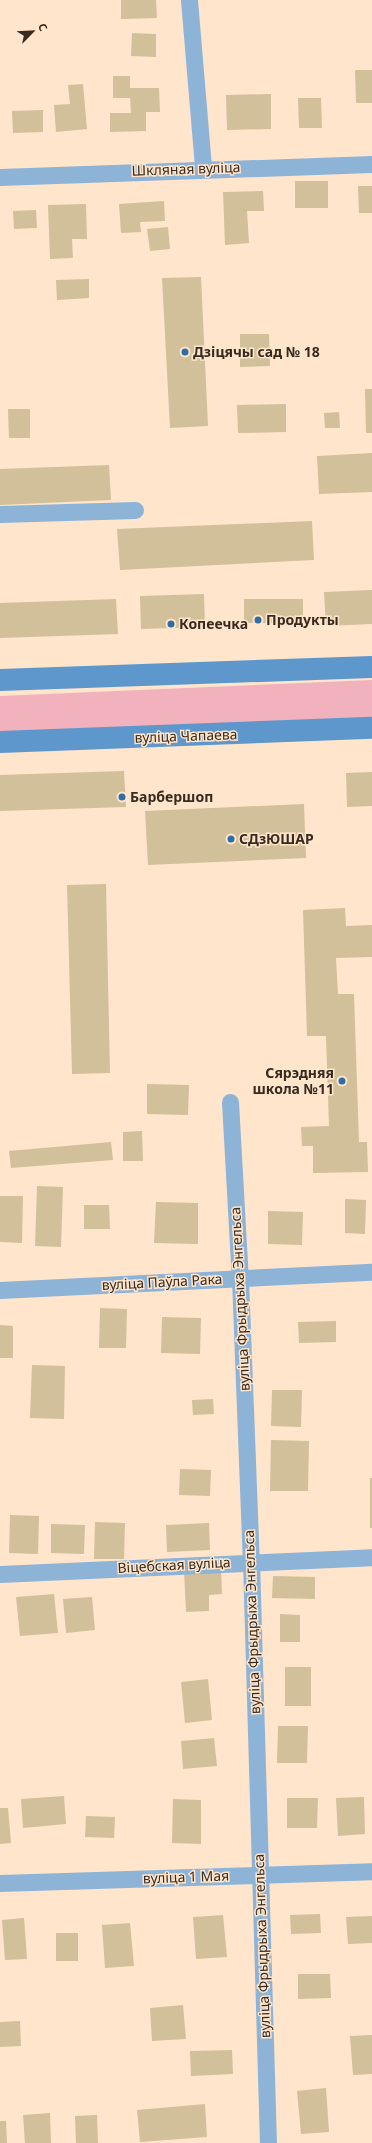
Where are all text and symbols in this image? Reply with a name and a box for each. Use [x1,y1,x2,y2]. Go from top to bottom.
north arrow [12,12,52,52]
text: С [35,21,52,33]
street label: Шкляная вуліца [131,159,241,179]
place label: Дзіцячы сад № 18 [193,344,320,360]
marker: Дзіцячы сад № 18 [180,347,190,357]
place label: Продукты [266,612,339,628]
marker: Продукты [253,615,263,625]
place label: Копеечка [179,616,248,632]
marker: Копеечка [166,619,176,629]
street label: вуліца Чапаева [134,726,238,746]
place label: Барбершоп [130,789,213,805]
marker: Барбершоп [117,792,127,802]
place label: СДзЮШАР [239,831,314,847]
marker: СДзЮШАР [226,834,236,844]
place label: Сярэдняя школа №11 [253,1065,334,1098]
marker: Сярэдняя школа №11 [337,1076,347,1086]
street label: вуліца Фрыдрыха Энгельса [227,1206,253,1392]
street label: вуліца Паўла Рака [101,1270,223,1294]
street label: вуліца Фрыдрыха Энгельса [240,1530,264,1714]
street label: Віцебская вуліца [117,1554,231,1576]
street label: вуліца Фрыдрыха Энгельса [250,1854,274,2038]
street label: вуліца 1 Мая [143,1867,229,1887]

